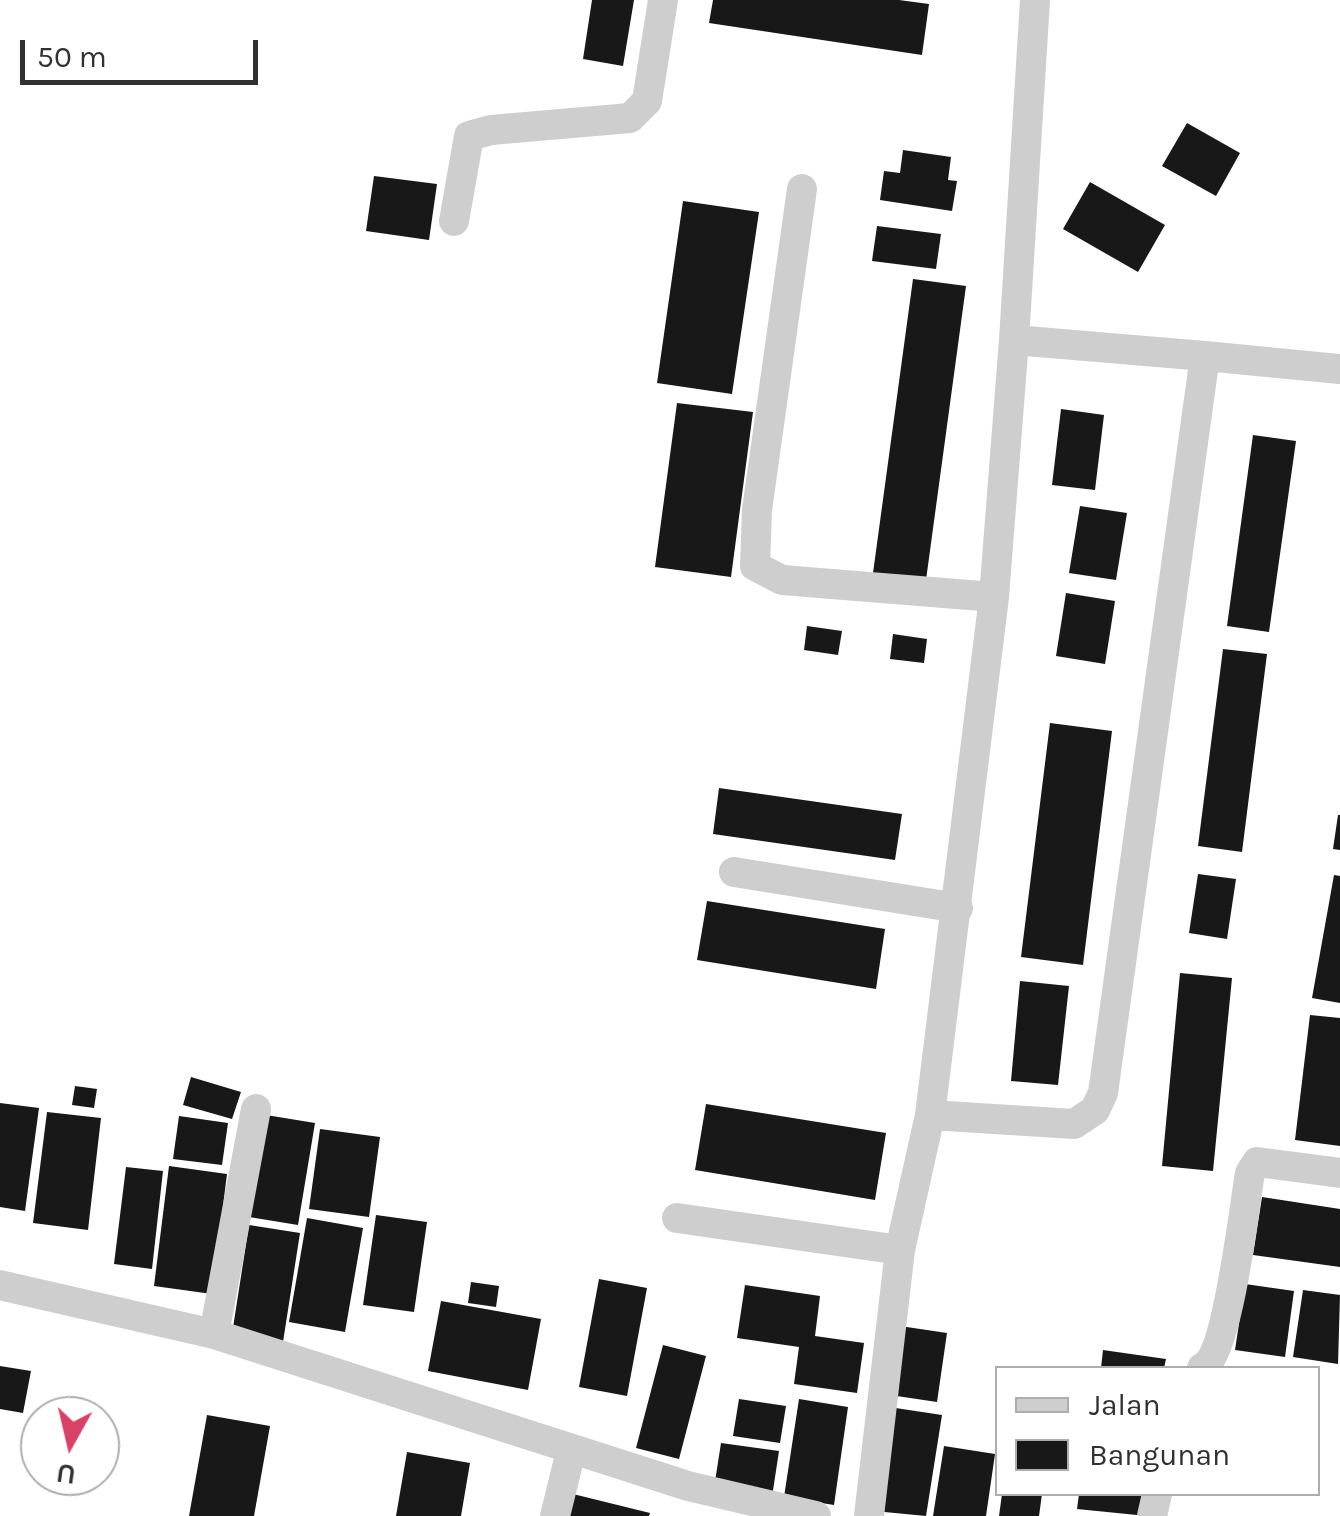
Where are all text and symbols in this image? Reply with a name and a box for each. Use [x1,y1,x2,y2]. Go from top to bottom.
scale bar [25,20,262,82]
text: 50 m [37,39,107,75]
legend [995,1366,1320,1496]
text: Jalan [1089,1387,1161,1423]
north arrow [20,1396,120,1496]
text: Bangunan [1089,1437,1230,1473]
text: U [54,1457,78,1492]

